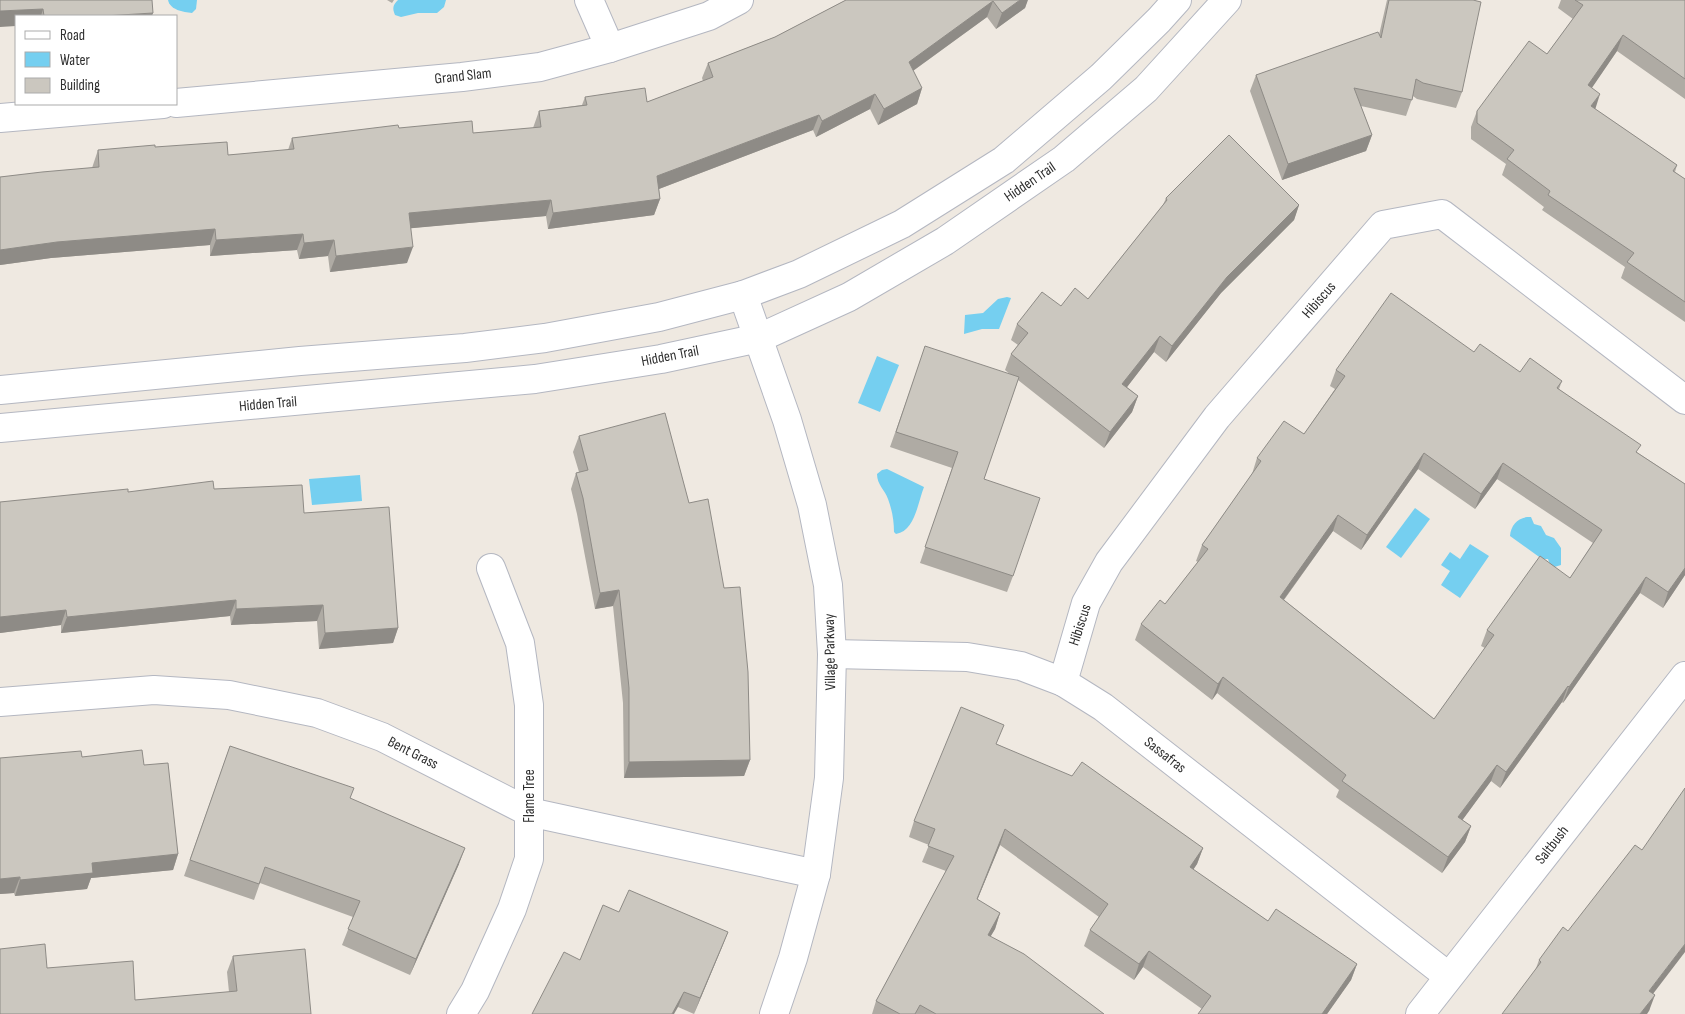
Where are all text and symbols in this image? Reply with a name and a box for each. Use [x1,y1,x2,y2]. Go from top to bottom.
legend [15,15,178,105]
text: Road [60,26,85,45]
text: Water [60,51,91,70]
street label: Grand Slam [434,64,492,88]
text: Building [60,76,100,95]
street label: Hidden Trail [1001,158,1059,206]
street label: Hibiscus [1298,278,1340,322]
street label: Hidden Trail [640,341,700,371]
street label: Hidden Trail [238,392,298,416]
street label: Hibiscus [1064,602,1096,648]
street label: Village Parkway [820,613,840,691]
street label: Bent Grass [385,732,441,774]
street label: Sassafras [1140,733,1190,777]
street label: Flame Tree [520,769,539,823]
street label: Saltbush [1531,822,1573,868]

